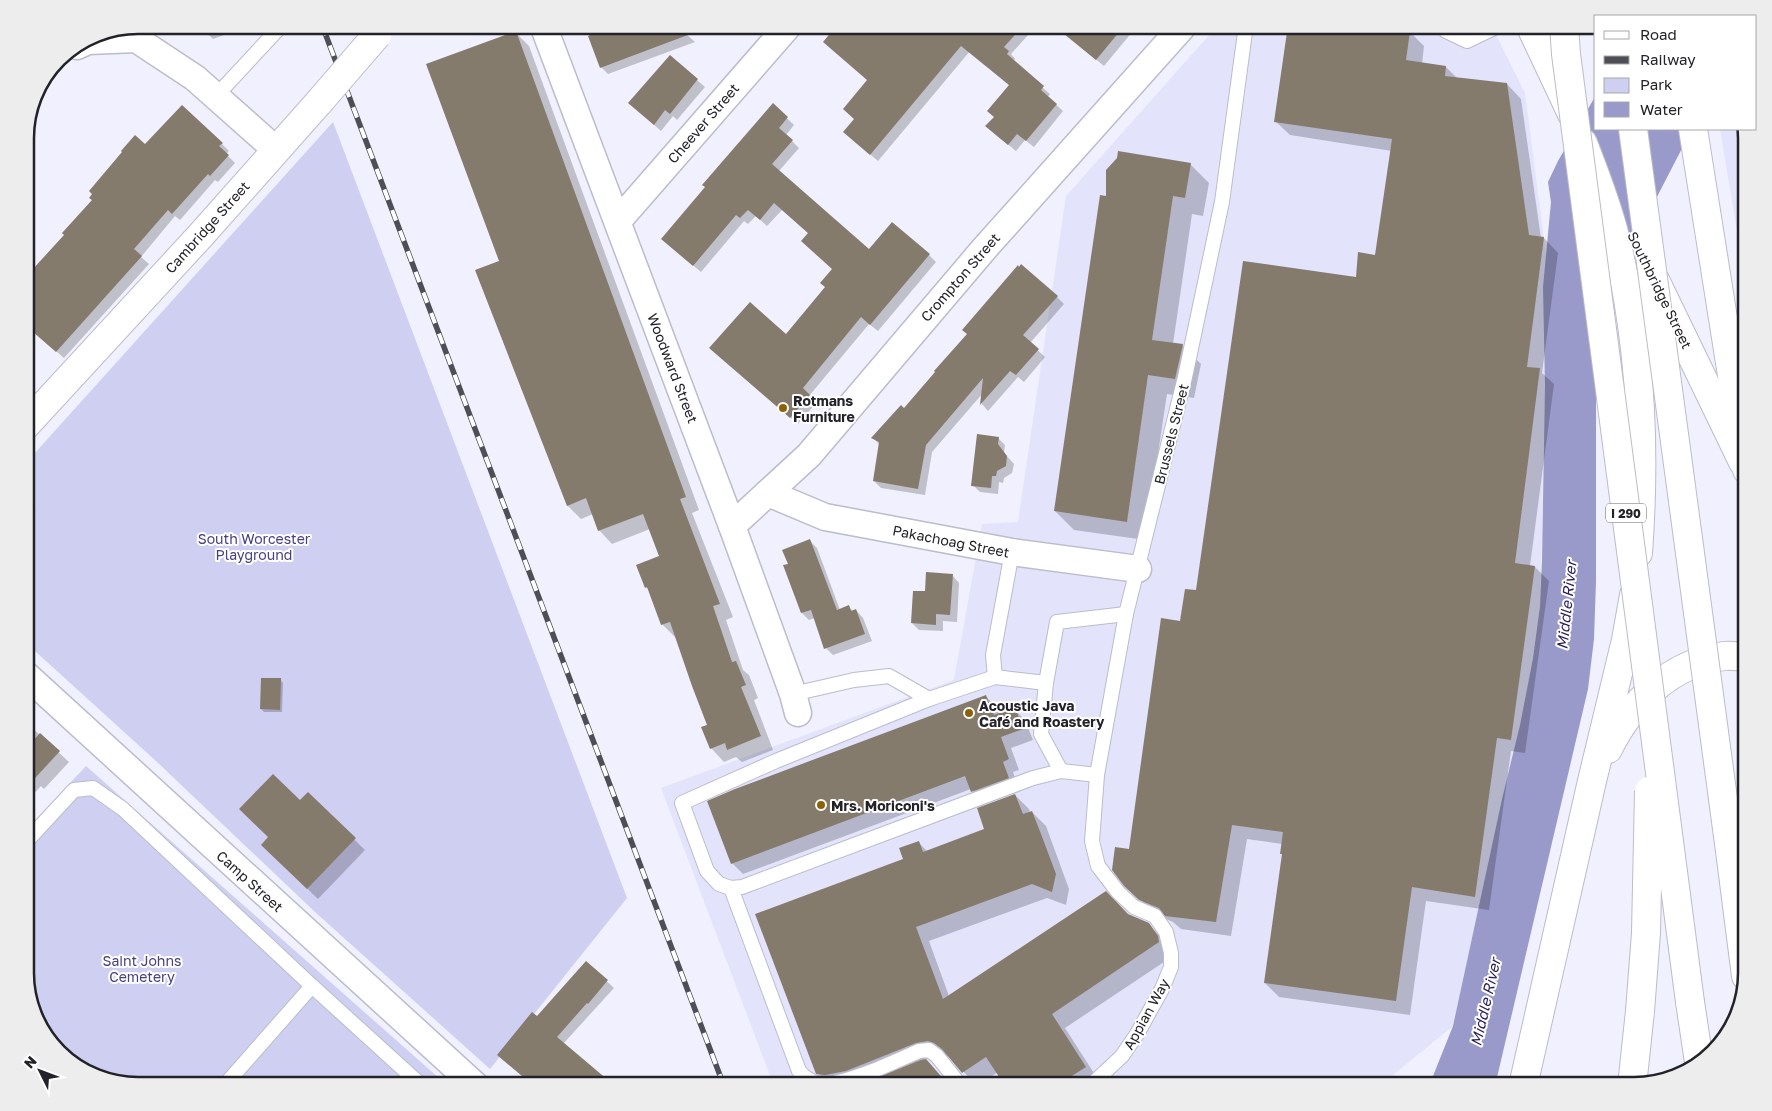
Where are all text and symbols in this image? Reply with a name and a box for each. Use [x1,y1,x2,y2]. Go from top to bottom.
legend [1594,15,1757,130]
text: Road [1640,25,1677,43]
text: Railway [1640,50,1696,68]
text: Park [1640,75,1673,93]
street label: Cheever Street [664,80,742,166]
text: Water [1640,100,1683,118]
street label: Cambridge Street [161,177,253,277]
street label: Crompton Street [917,229,1003,325]
street label: Southbridge Street [1624,229,1696,351]
street label: Woodward Street [644,311,702,425]
street label: Brussels Street [1150,382,1192,486]
place label: Rotmans Furniture [793,392,855,425]
marker: Rotmans Furniture [777,402,789,414]
road number: I 290 [1606,503,1646,522]
street label: Pakachoag Street [891,521,1011,561]
park label: South Worcester Playground [198,530,311,563]
water label: Middle River [1552,557,1580,650]
place label: Acoustic Java Café and Roastery [979,697,1105,730]
marker: Acoustic Java Café and Roastery [963,707,975,719]
place label: Mrs. Moriconi's [831,797,935,814]
marker: Mrs. Moriconi's [815,799,827,811]
street label: Camp Street [213,847,287,915]
park label: Saint Johns Cemetery [102,952,182,985]
water label: Middle River [1466,954,1504,1048]
street label: Appian Way [1119,975,1173,1053]
north arrow [15,1046,65,1096]
text: N [20,1052,40,1072]

